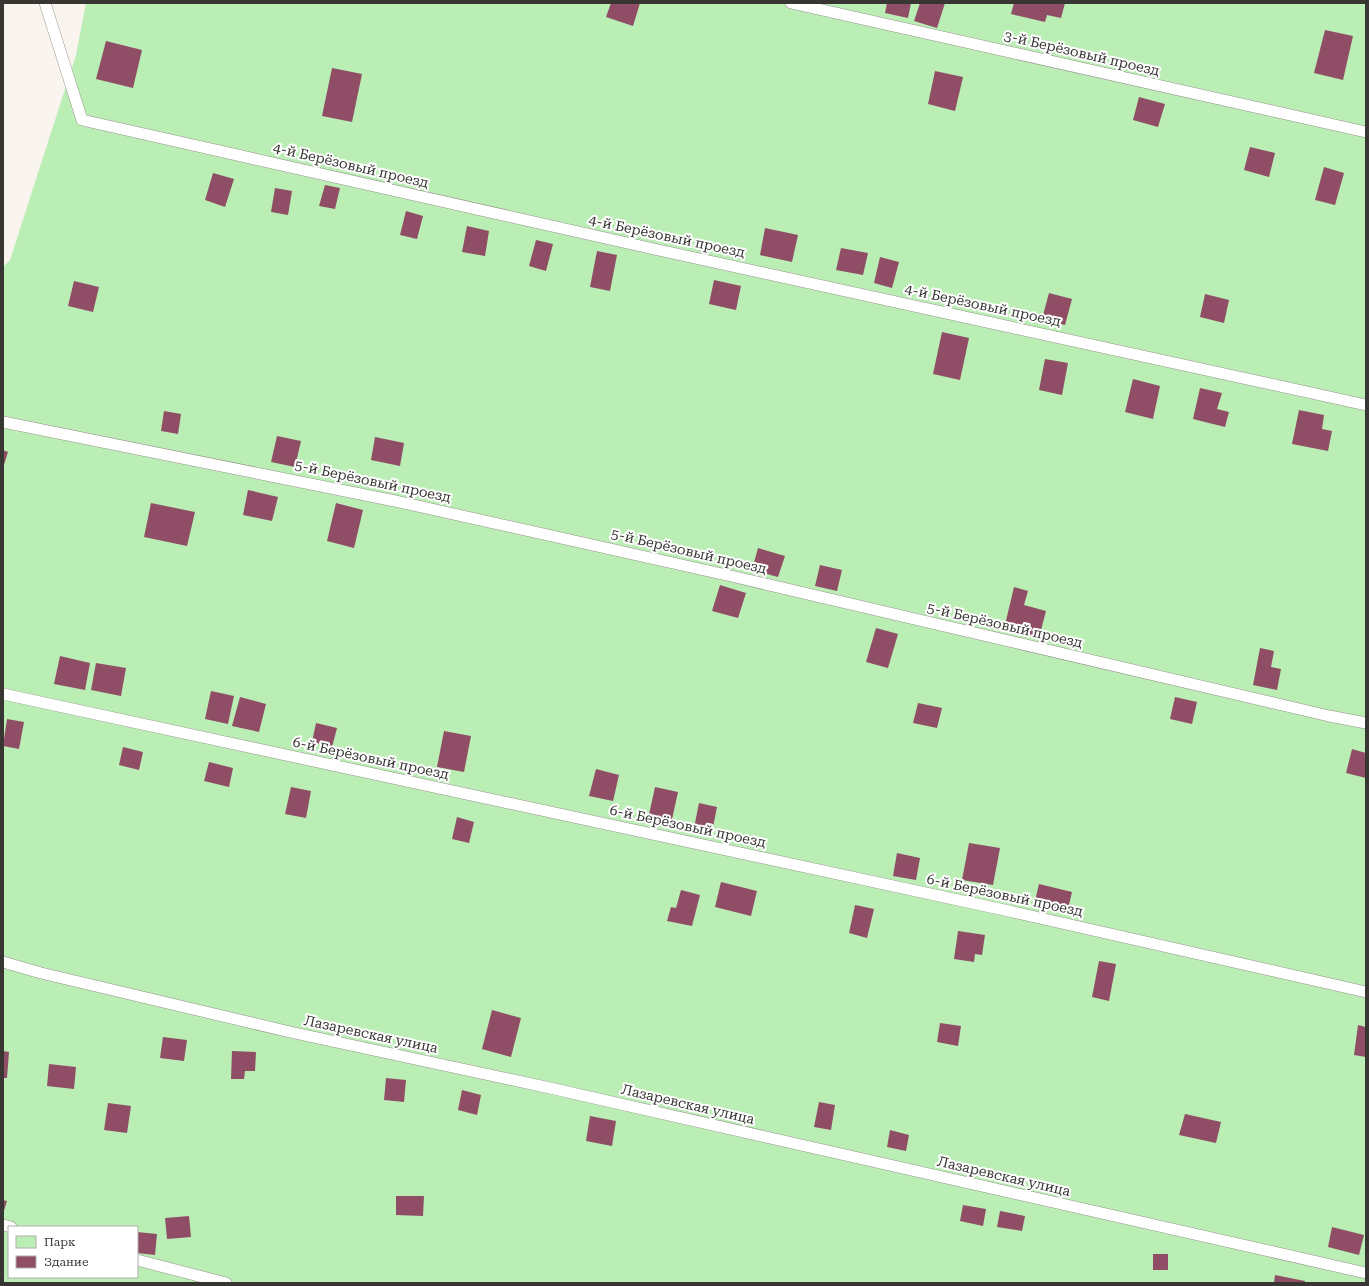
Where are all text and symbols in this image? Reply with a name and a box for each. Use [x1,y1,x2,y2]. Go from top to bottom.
street label: 3-й Берёзовый проезд [1003,27,1162,79]
street label: 4-й Берёзовый проезд [272,139,431,191]
street label: 4-й Берёзовый проезд [587,212,747,260]
street label: 4-й Берёзовый проезд [903,281,1063,329]
street label: 5-й Берёзовый проезд [293,457,453,505]
street label: 5-й Берёзовый проезд [610,525,769,577]
street label: 5-й Берёзовый проезд [926,599,1085,651]
street label: 6-й Берёзовый проезд [291,734,451,782]
street label: 6-й Берёзовый проезд [608,802,768,850]
street label: 6-й Берёзовый проезд [925,871,1085,919]
street label: Лазаревская улица [303,1012,440,1056]
street label: Лазаревская улица [620,1081,757,1127]
street label: Лазаревская улица [936,1153,1073,1199]
legend [8,1226,138,1278]
text: Парк [44,1235,76,1249]
text: Здание [44,1255,89,1269]

